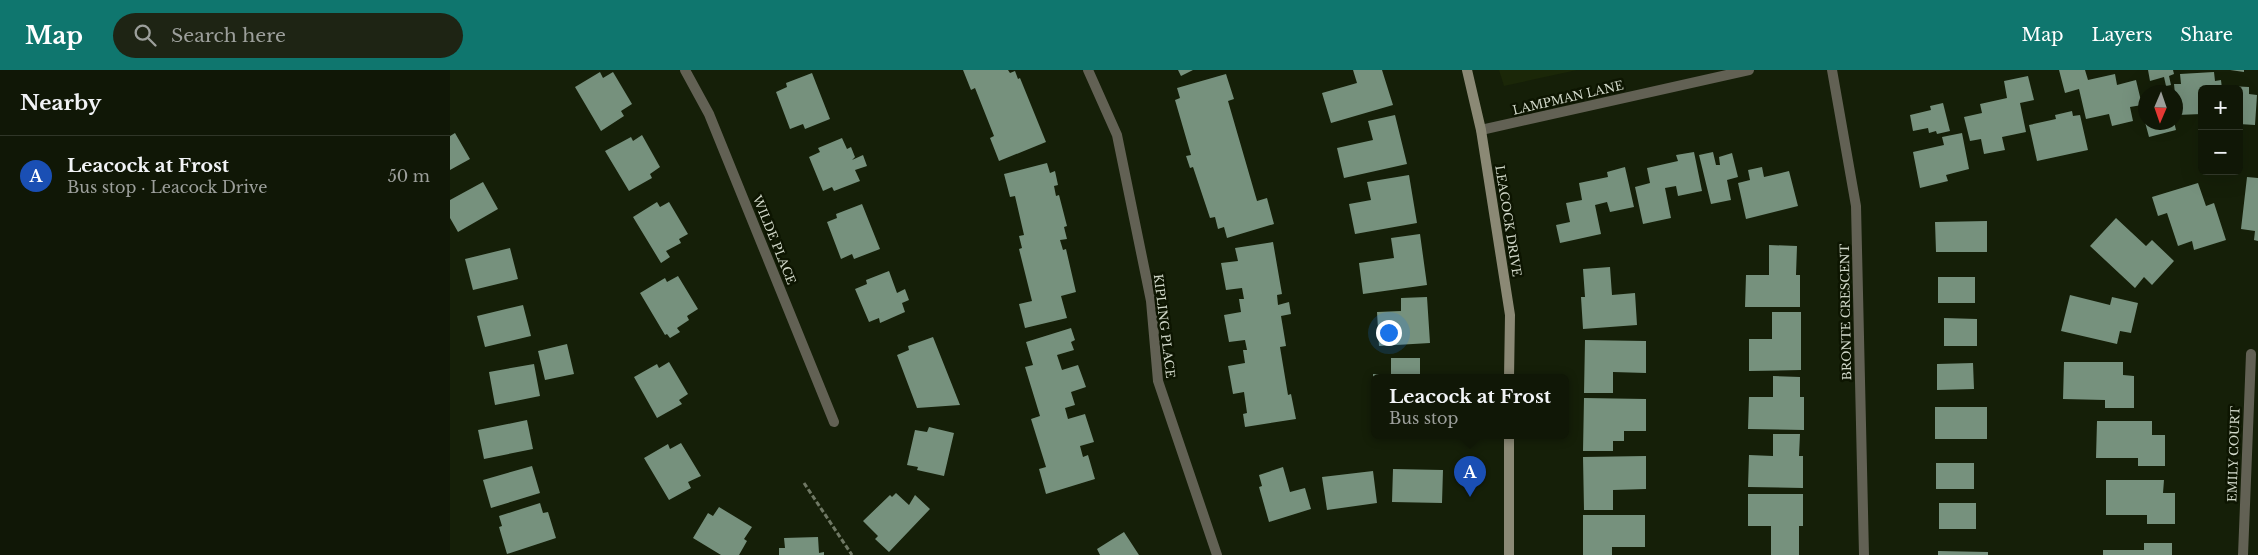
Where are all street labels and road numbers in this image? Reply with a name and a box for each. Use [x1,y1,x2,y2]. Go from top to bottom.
street label: LAMPMAN LANE [1511,77,1625,118]
street label: LEACOCK DRIVE [1492,164,1525,278]
street label: WILDE PLACE [749,192,799,287]
street label: BRONTE CRESCENT [1837,243,1854,380]
street label: KIPLING PLACE [1151,273,1178,379]
street label: EMILY COURT [2224,405,2243,502]

